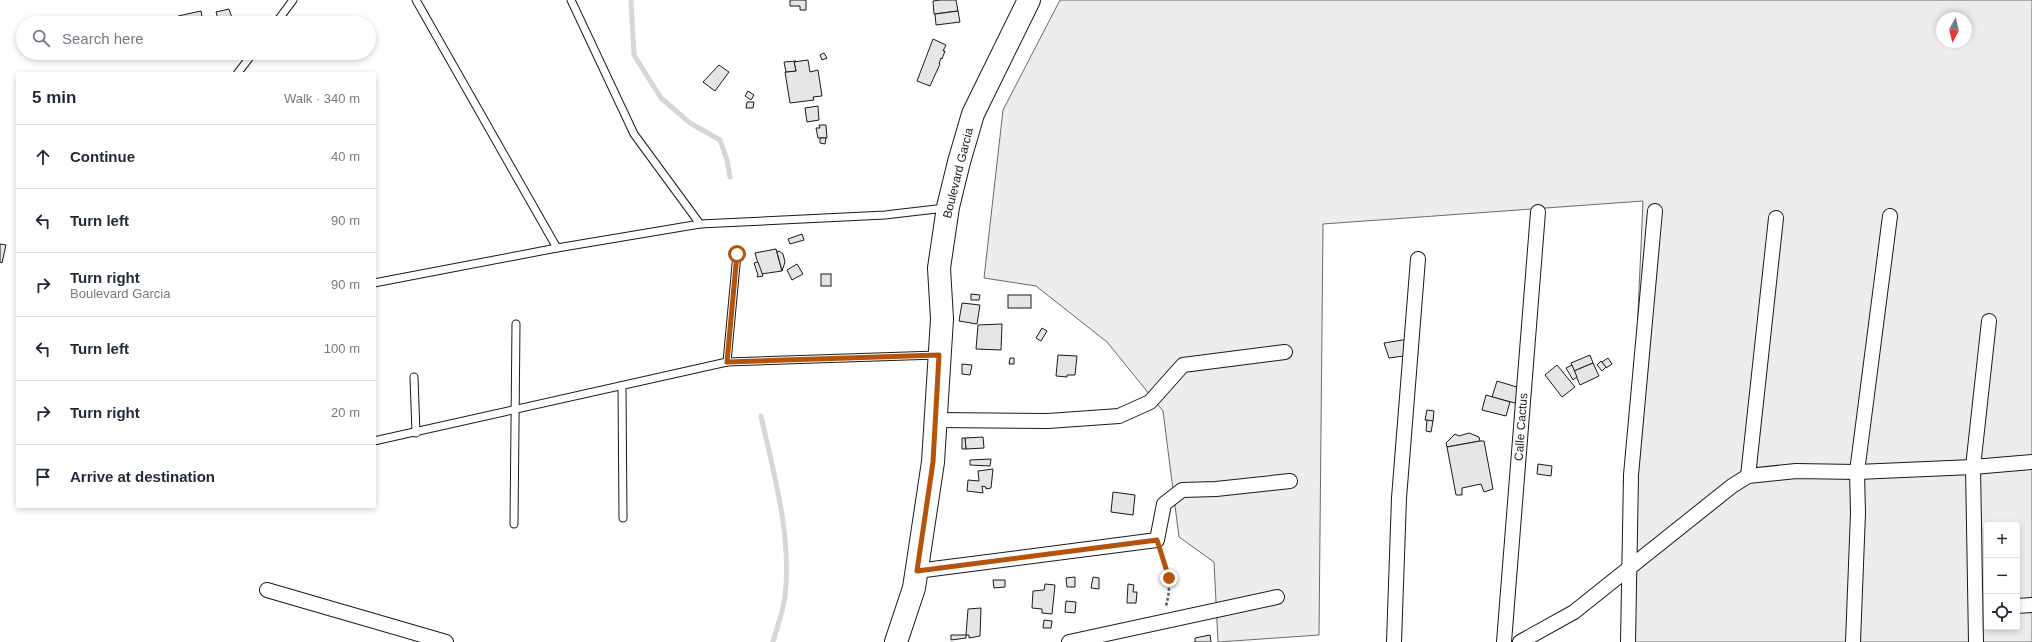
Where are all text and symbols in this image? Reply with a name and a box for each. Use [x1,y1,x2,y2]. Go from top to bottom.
north arrow [1936,12,1972,48]
search box [16,16,376,60]
icon: search [30,27,52,49]
text: Search here [62,30,144,47]
text: 5 min [32,88,76,107]
text: Walk · 340 m [284,91,360,106]
street label: Boulevard Garcia [940,126,976,220]
icon: ahead [32,146,54,168]
text: Continue [70,148,135,165]
text: 40 m [331,149,360,164]
icon: left [32,210,54,232]
text: Turn left [70,212,129,229]
text: 90 m [331,213,360,228]
route start [728,245,746,263]
text: Turn right [70,269,140,286]
icon: right [32,274,54,296]
text: 90 m [331,277,360,292]
text: Boulevard Garcia [70,286,170,301]
icon: left [32,338,54,360]
text: Turn left [70,340,129,357]
text: 100 m [324,341,360,356]
street label: Calle Cactus [1512,393,1530,461]
icon: right [32,402,54,424]
text: Turn right [70,404,140,421]
text: 20 m [331,405,360,420]
icon: arrive [32,466,54,488]
text: Arrive at destination [70,468,215,485]
map controls [1984,522,2020,630]
button: + [1984,522,2020,558]
button: − [1984,558,2020,594]
route end [1160,569,1178,587]
button: locate [1984,594,2020,630]

